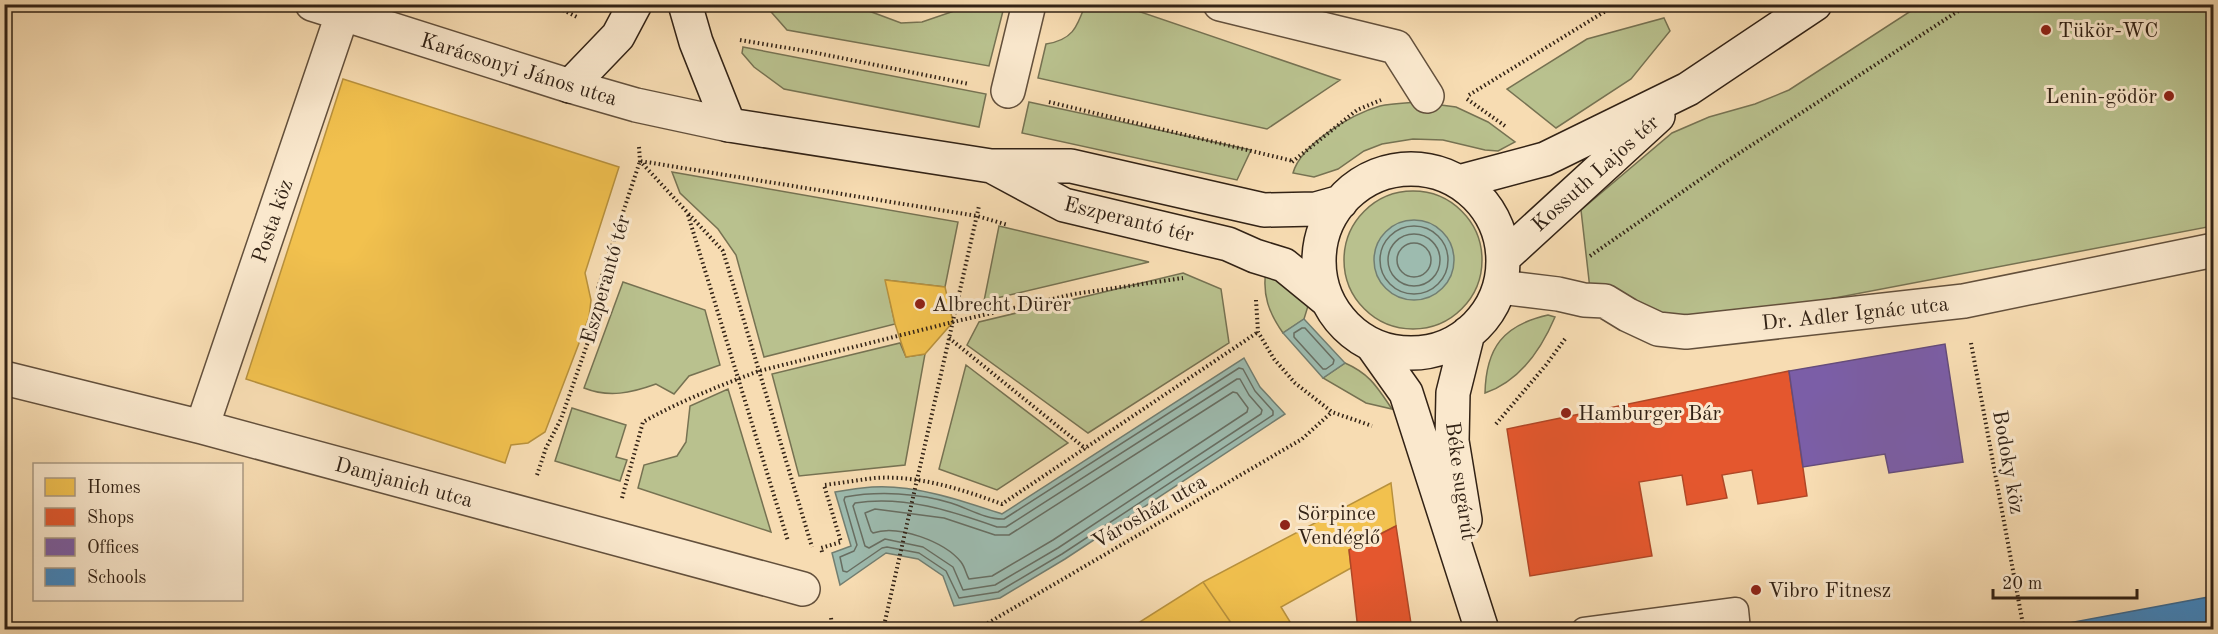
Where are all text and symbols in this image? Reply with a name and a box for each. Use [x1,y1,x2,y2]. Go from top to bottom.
place label: Tükör-WC [2058,21,2158,42]
marker: Tükör-WC [2039,23,2053,37]
street label: Karácsonyi János utca [418,30,619,110]
place label: Lenin-gödör [2045,87,2157,108]
marker: Lenin-gödör [2162,89,2176,103]
street label: Kossuth Lajos tér [1529,112,1664,236]
street label: Posta köz [249,177,297,266]
street label: Eszperantó tér [1062,194,1196,247]
street label: Eszperantó tér [578,212,635,346]
street label: Dr. Adler Ignác utca [1761,294,1950,335]
place label: Albrecht Dürer [932,295,1071,316]
marker: Albrecht Dürer [913,297,927,311]
place label: Hamburger Bár [1578,404,1722,425]
marker: Hamburger Bár [1559,406,1573,420]
street label: Bodoky köz [1988,409,2027,516]
street label: Béke sugárút [1441,420,1478,542]
street label: Damjanich utca [332,455,475,512]
legend [33,463,243,601]
street label: Városház utca [1089,471,1210,553]
text: Homes [87,479,141,497]
place label: Sörpince Vendéglő [1297,504,1380,549]
text: Shops [87,509,134,527]
marker: Sörpince Vendéglő [1278,518,1292,532]
text: Offices [87,539,139,557]
scale bar [1993,562,2137,600]
text: Schools [87,569,147,587]
text: 20 m [2002,575,2042,593]
place label: Vibro Fitnesz [1768,581,1891,602]
marker: Vibro Fitnesz [1749,583,1763,597]

